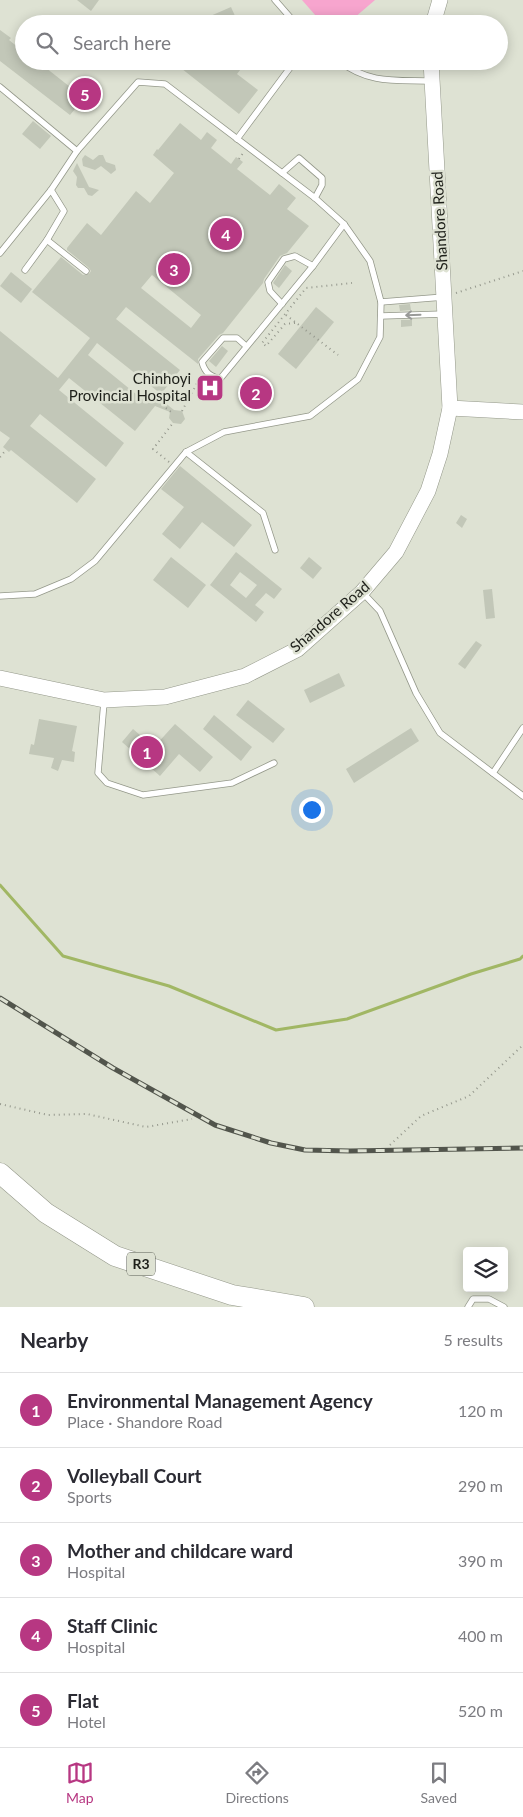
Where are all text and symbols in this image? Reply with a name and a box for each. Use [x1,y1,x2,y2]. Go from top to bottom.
search box [15,15,508,70]
icon: search [33,29,61,57]
text: Search here [73,31,171,54]
pin: 5 [69,75,101,113]
street label: Shandore Road [427,171,451,271]
pin: 4 [210,215,242,253]
pin: 3 [158,250,190,288]
one-way arrow [406,310,422,320]
place label: Chinhoyi Provincial Hospital [69,369,191,404]
hospital icon: Chinhoyi Provincial Hospital [195,373,225,403]
pin: 2 [240,374,272,412]
street label: Shandore Road [286,577,373,656]
pin: 1 [131,733,163,771]
your location [299,797,325,823]
map controls [463,1247,508,1292]
button: layers [463,1247,508,1292]
road number: R3 [127,1252,155,1276]
text: Nearby [20,1327,88,1352]
text: 5 results [443,1330,503,1349]
text: Environmental Management Agency [67,1389,373,1412]
text: 1 [31,1401,41,1420]
text: 120 m [458,1401,503,1420]
text: Place · Shandore Road [67,1412,223,1431]
text: Volleyball Court [67,1464,202,1487]
text: 2 [31,1476,41,1495]
text: 290 m [458,1476,503,1495]
text: Sports [67,1487,112,1506]
text: Mother and childcare ward [67,1539,293,1562]
text: 3 [31,1551,41,1570]
text: 390 m [458,1551,503,1570]
text: Hospital [67,1562,125,1581]
text: Staff Clinic [67,1614,158,1637]
text: 4 [31,1626,41,1645]
text: 400 m [458,1626,503,1645]
text: Hospital [67,1637,125,1656]
text: Flat [67,1689,99,1712]
text: 5 [31,1701,41,1720]
text: 520 m [458,1701,503,1720]
text: Hotel [67,1712,106,1731]
tab: Map [66,1759,94,1806]
tab: Directions [226,1759,289,1806]
tab: Saved [421,1759,457,1806]

